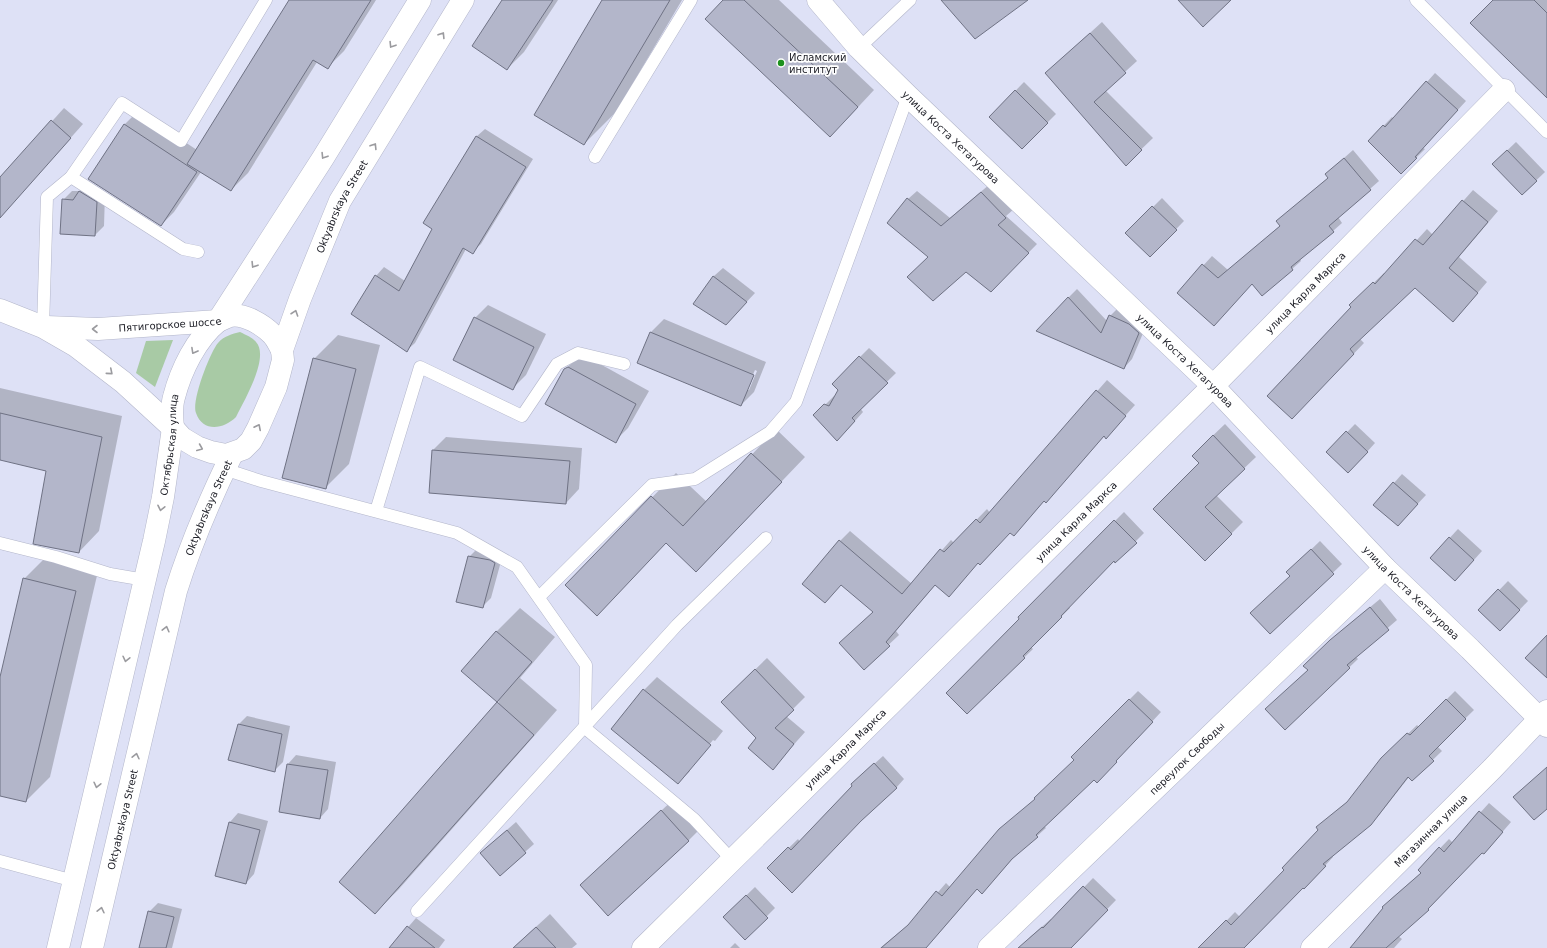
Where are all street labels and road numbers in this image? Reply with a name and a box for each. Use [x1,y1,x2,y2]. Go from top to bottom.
street label: улица Коста Хетагурова [900,88,1002,185]
street label: Oktyabrskaya Street [314,158,369,255]
street label: улица Карла Маркса [1263,249,1347,335]
street label: улица Коста Хетагурова [1135,311,1236,410]
street label: Пятигорское шоссе [118,315,223,333]
street label: Октябрьская улица [158,392,180,496]
street label: Oktyabrskaya Street [183,458,234,557]
street label: улица Карла Маркса [1033,479,1119,563]
street label: улица Коста Хетагурова [1361,543,1462,642]
street label: улица Карла Маркса [803,706,888,791]
street label: переулок Свободы [1147,720,1226,797]
street label: Oktyabrskaya Street [105,768,139,871]
street label: Магазинная улица [1392,792,1469,869]

